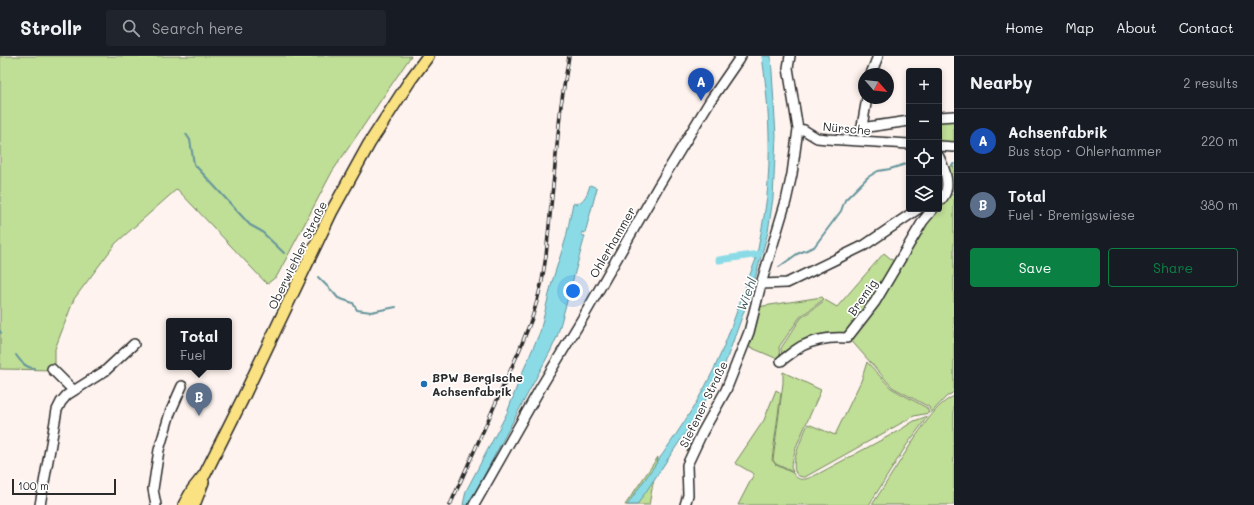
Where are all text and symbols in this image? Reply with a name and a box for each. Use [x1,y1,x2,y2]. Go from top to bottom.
search box [106,10,386,46]
text: Strollr [20,15,82,40]
icon: search [120,17,142,39]
text: Search here [152,18,243,38]
text: Home [1005,18,1043,37]
text: Map [1065,18,1094,37]
text: About [1116,18,1157,37]
text: Contact [1179,18,1234,37]
pin: A [688,68,714,101]
north arrow [858,68,894,104]
map controls [906,68,942,212]
button: + [906,68,942,104]
text: Nearby [970,71,1032,93]
text: 2 results [1183,74,1238,91]
button: − [906,104,942,140]
street label: Nürsche [822,118,872,138]
text: Achsenfabrik [1008,122,1107,142]
text: A [978,132,988,149]
text: 220 m [1201,132,1238,149]
button: locate [906,140,942,176]
text: Bus stop · Ohlerhammer [1008,142,1162,159]
button: layers [906,176,942,212]
text: Total [1008,186,1046,206]
text: B [979,196,987,213]
text: 380 m [1200,196,1238,213]
street label: Oberwiehler Straße [264,198,330,312]
street label: Ohlerhammer [585,204,639,280]
text: Fuel · Bremigswiese [1008,206,1135,223]
button: Save [970,248,1100,287]
button: Share [1108,248,1238,287]
water label: Wiehl [732,274,760,313]
street label: Bremig [844,276,880,318]
your location [563,281,583,301]
popup [166,318,232,370]
text: Total [180,326,218,346]
text: Fuel [180,346,206,363]
street label: Siefener Straße [675,358,731,450]
place label: BPW Bergische Achsenfabrik [432,369,523,399]
marker: BPW Bergische Achsenfabrik [419,379,429,389]
pin: B [186,383,212,416]
scale bar [12,477,116,496]
text: 100 m [18,478,49,493]

